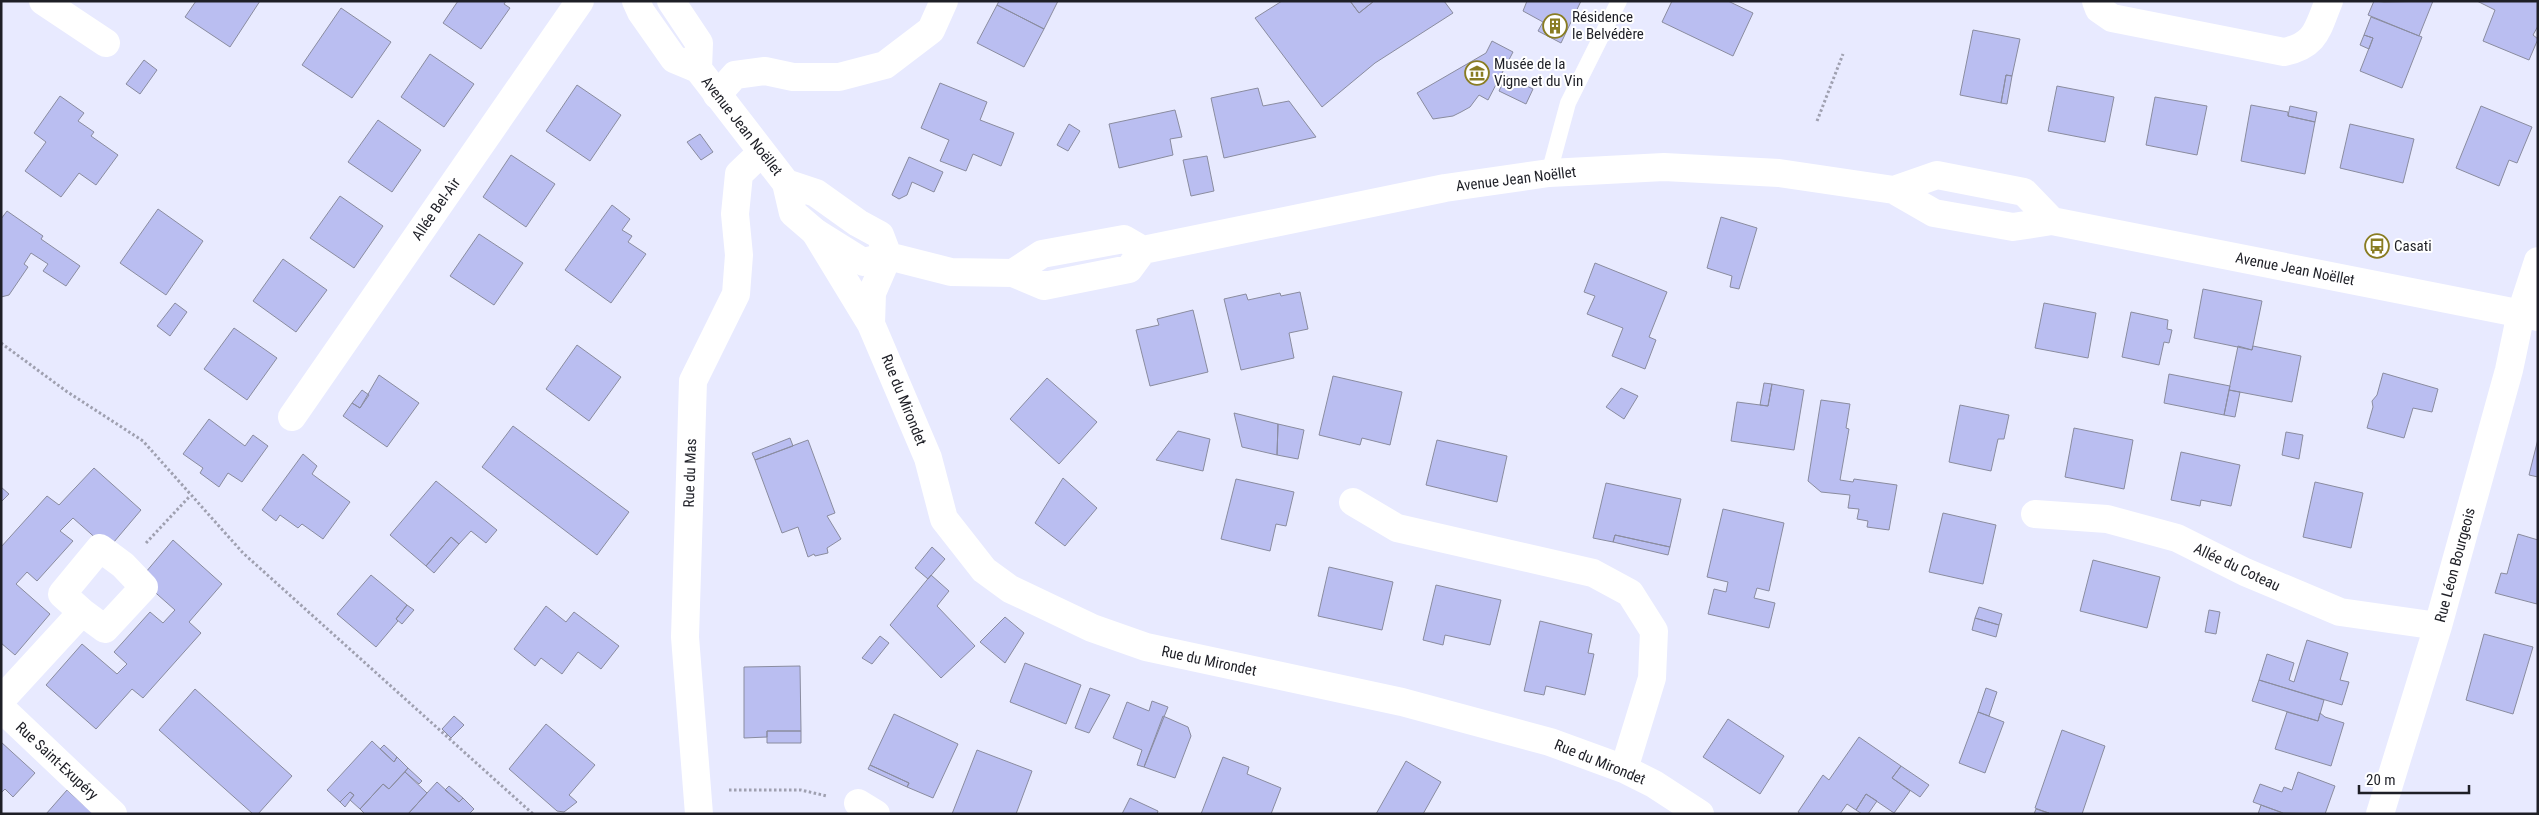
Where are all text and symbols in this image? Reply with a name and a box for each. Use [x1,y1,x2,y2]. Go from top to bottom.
place label: Résidence le Belvédère [1572,8,1644,43]
building icon: Résidence le Belvédère [1542,13,1568,39]
place label: Musée de la Vigne et du Vin [1494,55,1583,90]
museum icon: Musée de la Vigne et du Vin [1464,60,1490,86]
street label: Avenue Jean Noëllet [698,73,786,179]
street label: Avenue Jean Noëllet [1455,163,1577,195]
street label: Allée Bel-Air [408,174,464,244]
bus stop icon: Casati [2364,233,2390,259]
place label: Casati [2394,237,2432,255]
street label: Avenue Jean Noëllet [2234,249,2356,289]
street label: Rue du Mirondet [878,352,930,448]
street label: Rue du Mas [680,438,700,508]
street label: Rue Léon Bourgeois [2431,506,2479,624]
street label: Allée du Coteau [2191,539,2283,595]
street label: Rue du Mirondet [1160,642,1258,680]
street label: Rue Saint-Exupéry [12,718,102,804]
street label: Rue du Mirondet [1552,736,1648,788]
scale bar [2359,762,2469,794]
text: 20 m [2366,771,2396,789]

